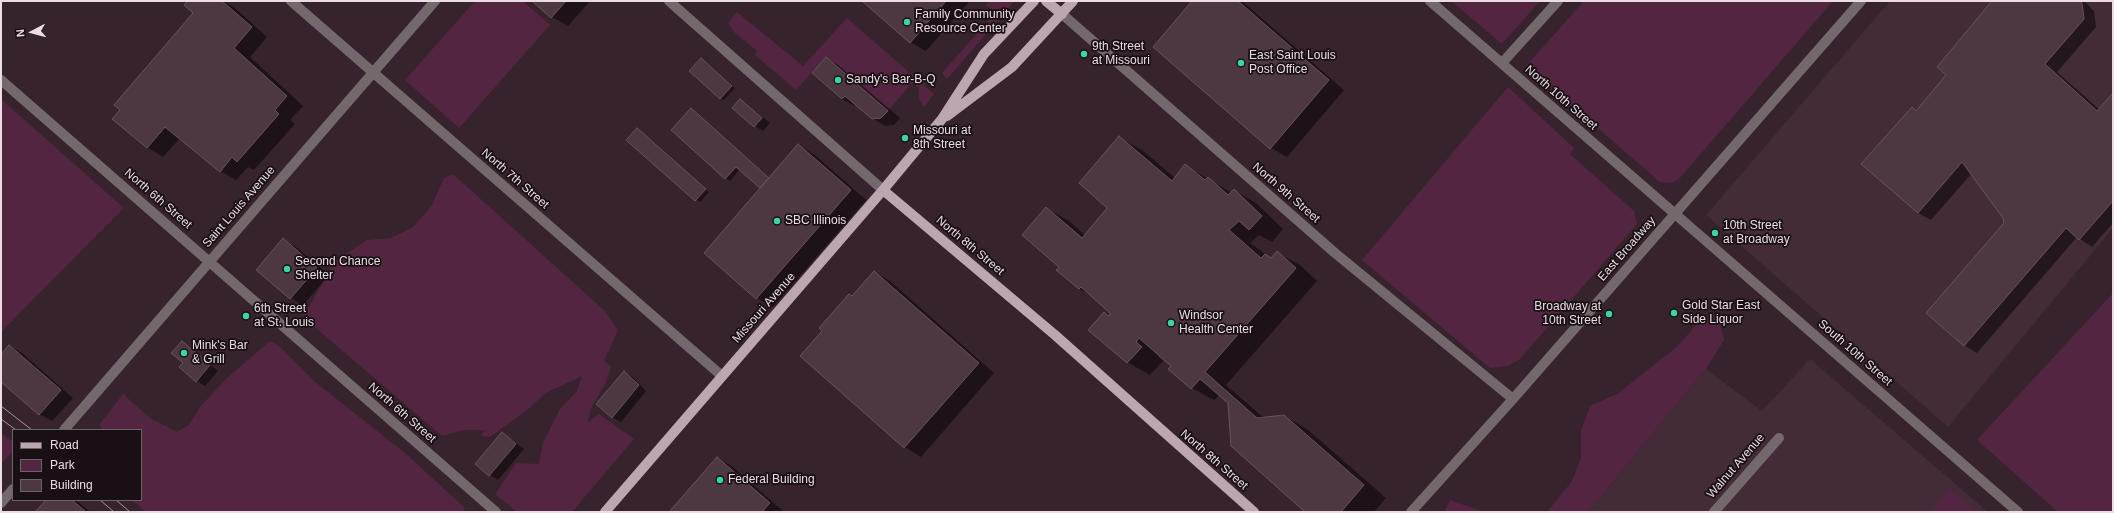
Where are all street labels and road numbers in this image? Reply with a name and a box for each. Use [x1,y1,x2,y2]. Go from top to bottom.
street label: North 10th Street [1522,63,1600,133]
street label: North 7th Street [478,146,552,212]
street label: North 9th Street [1249,160,1323,226]
street label: Saint Louis Avenue [200,163,278,251]
street label: North 6th Street [121,166,195,232]
street label: North 8th Street [933,213,1007,279]
street label: East Broadway [1595,214,1659,284]
street label: Missouri Avenue [730,270,798,346]
street label: South 10th Street [1815,317,1895,389]
street label: North 6th Street [365,380,439,446]
street label: North 8th Street [1177,427,1251,493]
street label: Walnut Avenue [1704,431,1768,501]

